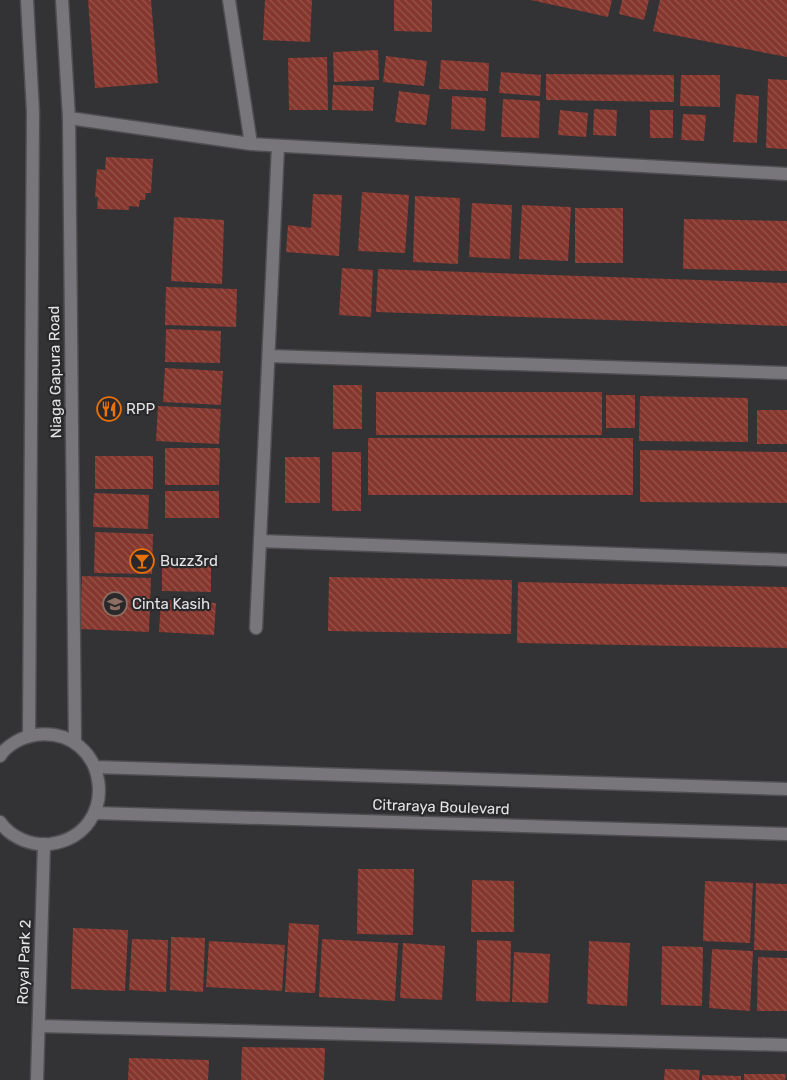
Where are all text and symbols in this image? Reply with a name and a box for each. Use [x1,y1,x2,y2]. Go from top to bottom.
street label: Niaga Gapura Road [45,305,65,439]
restaurant icon: RPP [96,396,122,422]
place label: RPP [126,400,155,418]
bar icon: Buzz3rd [129,548,155,574]
place label: Buzz3rd [160,552,218,570]
school or university icon: Cinta Kasih [102,591,128,617]
place label: Cinta Kasih [132,595,210,613]
street label: Citraraya Boulevard [372,796,510,818]
street label: Royal Park 2 [14,919,34,1005]

